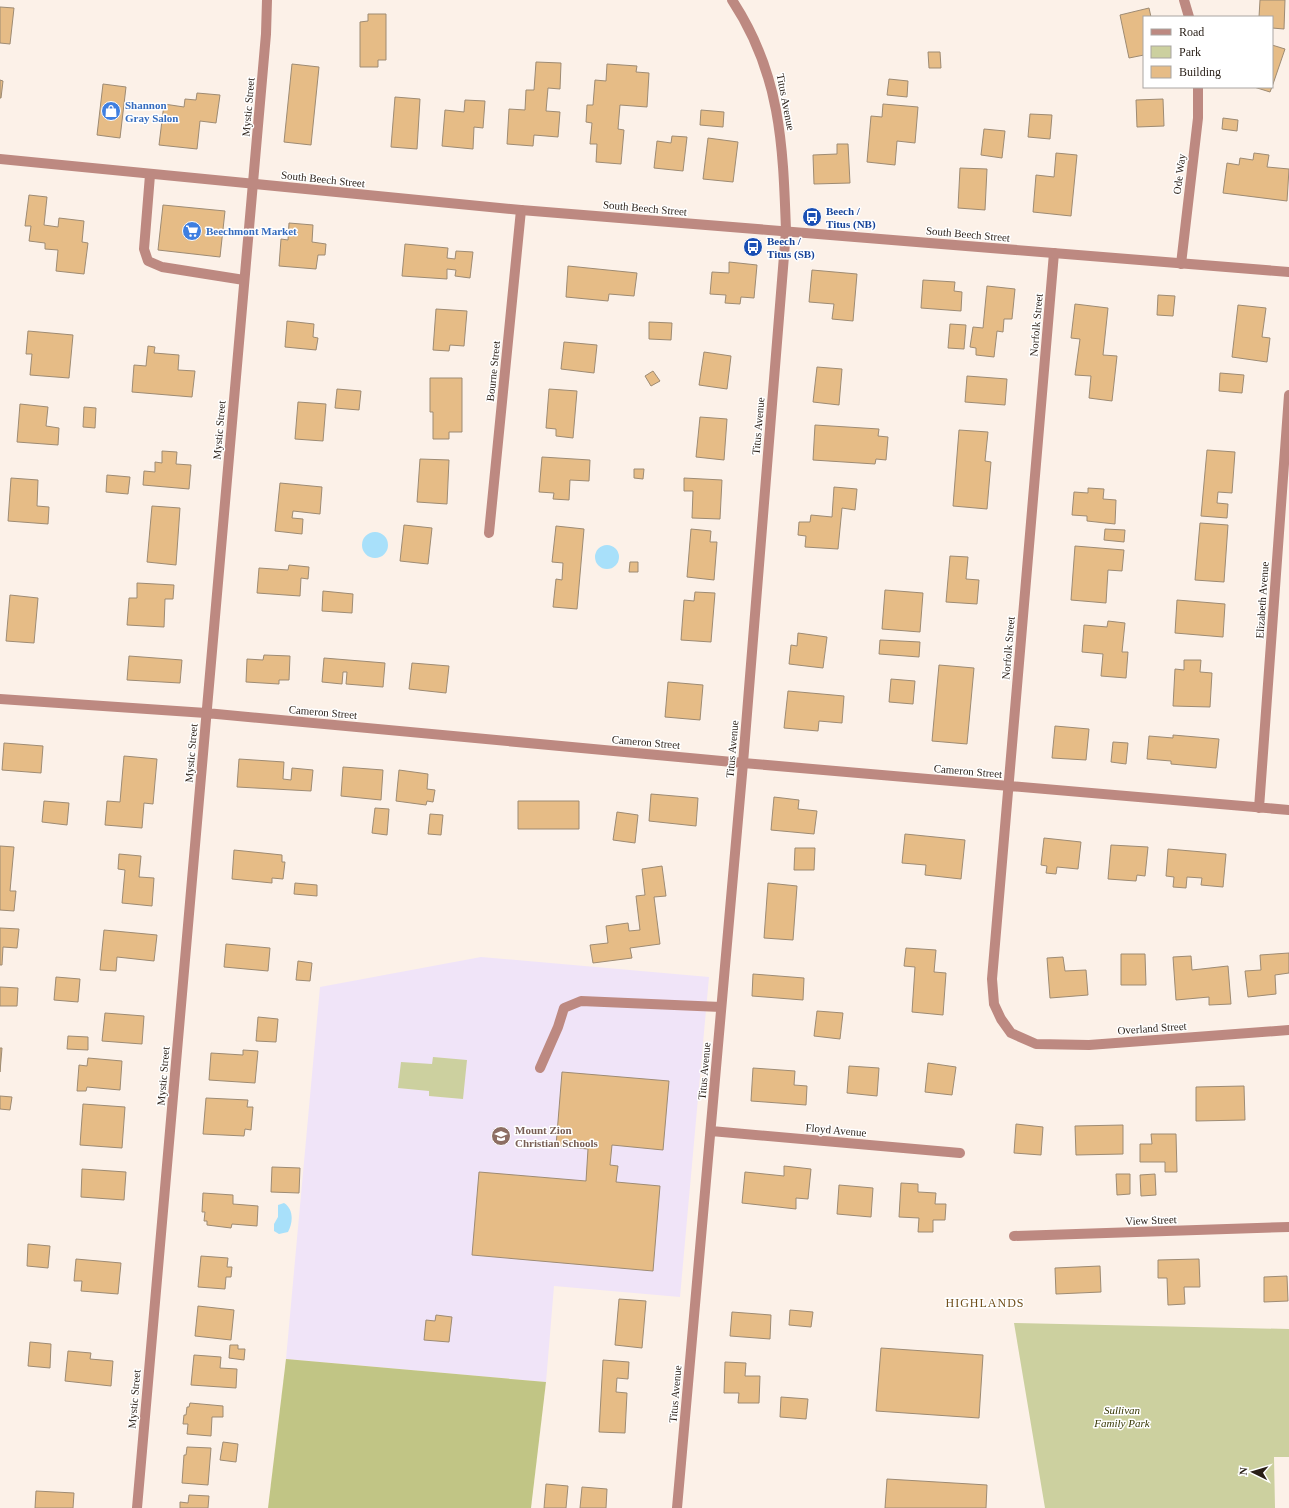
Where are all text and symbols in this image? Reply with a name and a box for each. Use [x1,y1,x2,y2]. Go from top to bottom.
legend [1143,16,1273,88]
text: Road [1179,25,1204,39]
text: Park [1179,45,1201,59]
text: Building [1179,65,1221,79]
street label: Titus Avenue [775,73,797,132]
street label: Mystic Street [239,77,257,137]
place label: Shannon Gray Salon [125,99,178,124]
shop icon: Shannon Gray Salon [100,100,122,122]
street label: Ode Way [1171,153,1187,195]
street label: South Beech Street [280,169,366,189]
street label: South Beech Street [602,198,688,218]
place label: Beech / Titus (NB) [826,205,876,231]
bus stop icon: Beech / Titus (NB) [801,206,823,228]
supermarket icon: Beechmont Market [181,220,203,242]
street label: South Beech Street [925,224,1011,244]
place label: Beechmont Market [206,225,297,237]
place label: Beech / Titus (SB) [767,235,815,261]
bus stop icon: Beech / Titus (SB) [742,236,764,258]
street label: Norfolk Street [1027,293,1045,357]
street label: Bourne Street [484,340,502,402]
street label: Titus Avenue [750,397,767,455]
street label: Mystic Street [210,400,228,460]
street label: Elizabeth Avenue [1253,561,1271,639]
street label: Norfolk Street [999,616,1017,680]
street label: Cameron Street [288,703,358,721]
street label: Titus Avenue [724,720,741,778]
street label: Mystic Street [182,723,200,783]
street label: Cameron Street [611,733,681,751]
street label: Cameron Street [933,762,1003,780]
street label: Overland Street [1117,1020,1187,1036]
street label: Titus Avenue [696,1042,713,1100]
street label: Mystic Street [154,1046,172,1106]
street label: Floyd Avenue [805,1121,867,1139]
place label: Mount Zion Christian Schools [515,1124,599,1149]
school or university icon: Mount Zion Christian Schools [490,1125,512,1147]
street label: View Street [1125,1213,1177,1227]
district label: HIGHLANDS [946,1296,1025,1310]
street label: Titus Avenue [667,1365,684,1423]
street label: Mystic Street [125,1369,143,1429]
park label: Sullivan Family Park [1093,1404,1151,1429]
north arrow [1233,1452,1273,1492]
text: N [1237,1467,1249,1476]

